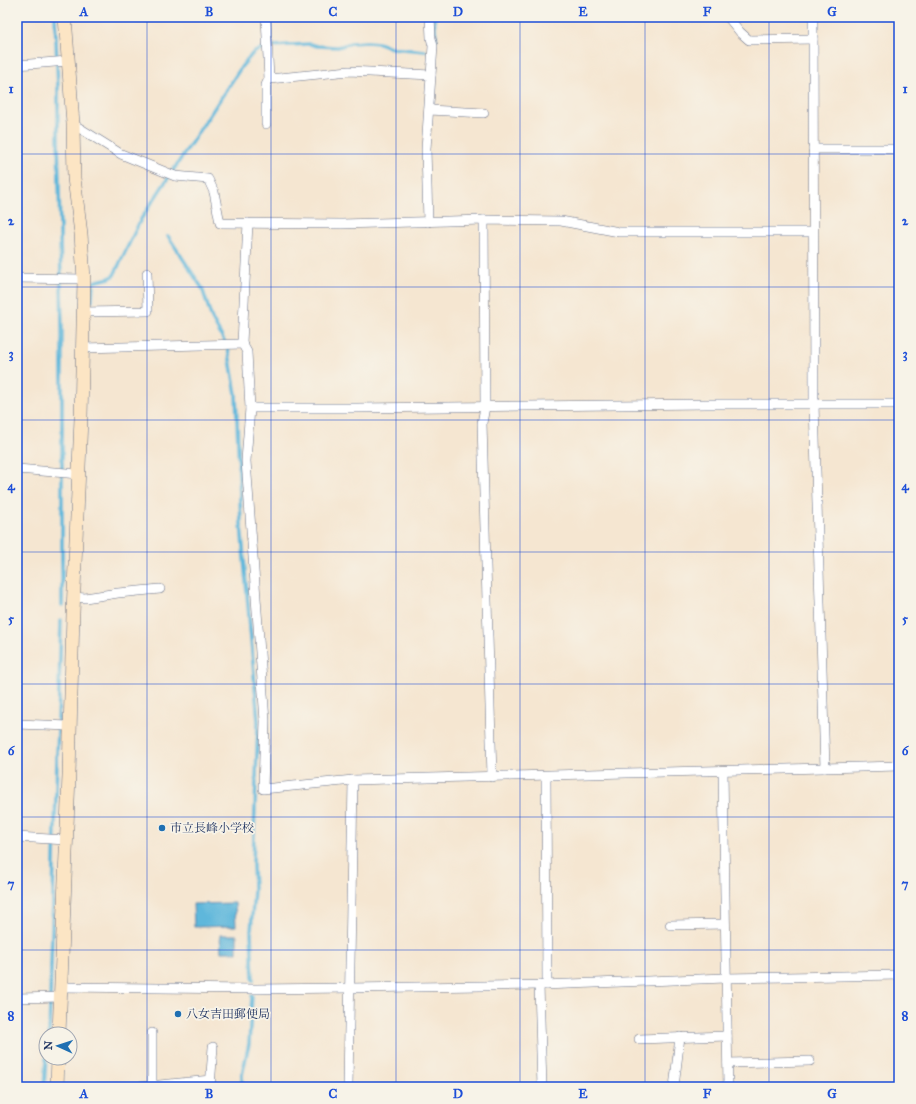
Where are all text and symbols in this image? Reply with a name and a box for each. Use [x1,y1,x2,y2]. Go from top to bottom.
text: A [79,4,89,20]
text: B [205,4,214,20]
text: C [329,4,338,20]
text: D [453,4,463,20]
text: E [578,4,588,20]
text: F [703,4,712,20]
text: G [827,4,837,20]
text: 1 [8,81,14,97]
text: 1 [902,81,908,97]
text: 2 [8,213,15,229]
text: 2 [902,213,909,229]
text: 3 [8,346,14,362]
text: 3 [902,346,908,362]
text: 4 [7,478,15,494]
text: 4 [901,478,909,494]
text: 5 [8,611,15,627]
text: 5 [902,611,909,627]
text: 6 [8,743,16,759]
text: 6 [902,743,910,759]
place label: 市立長峰小学校 [170,821,254,835]
marker: 市立長峰小学校 [157,823,167,833]
text: 7 [8,876,15,892]
text: 7 [902,876,909,892]
place label: 八女吉田郵便局 [186,1007,270,1021]
text: 8 [8,1008,15,1024]
text: 8 [902,1008,909,1024]
marker: 八女吉田郵便局 [173,1009,183,1019]
north arrow [38,1026,78,1066]
text: N [42,1040,55,1051]
text: A [79,1086,89,1102]
text: B [205,1086,214,1102]
text: C [329,1086,338,1102]
text: D [453,1086,463,1102]
text: E [578,1086,588,1102]
text: F [703,1086,712,1102]
text: G [827,1086,837,1102]

